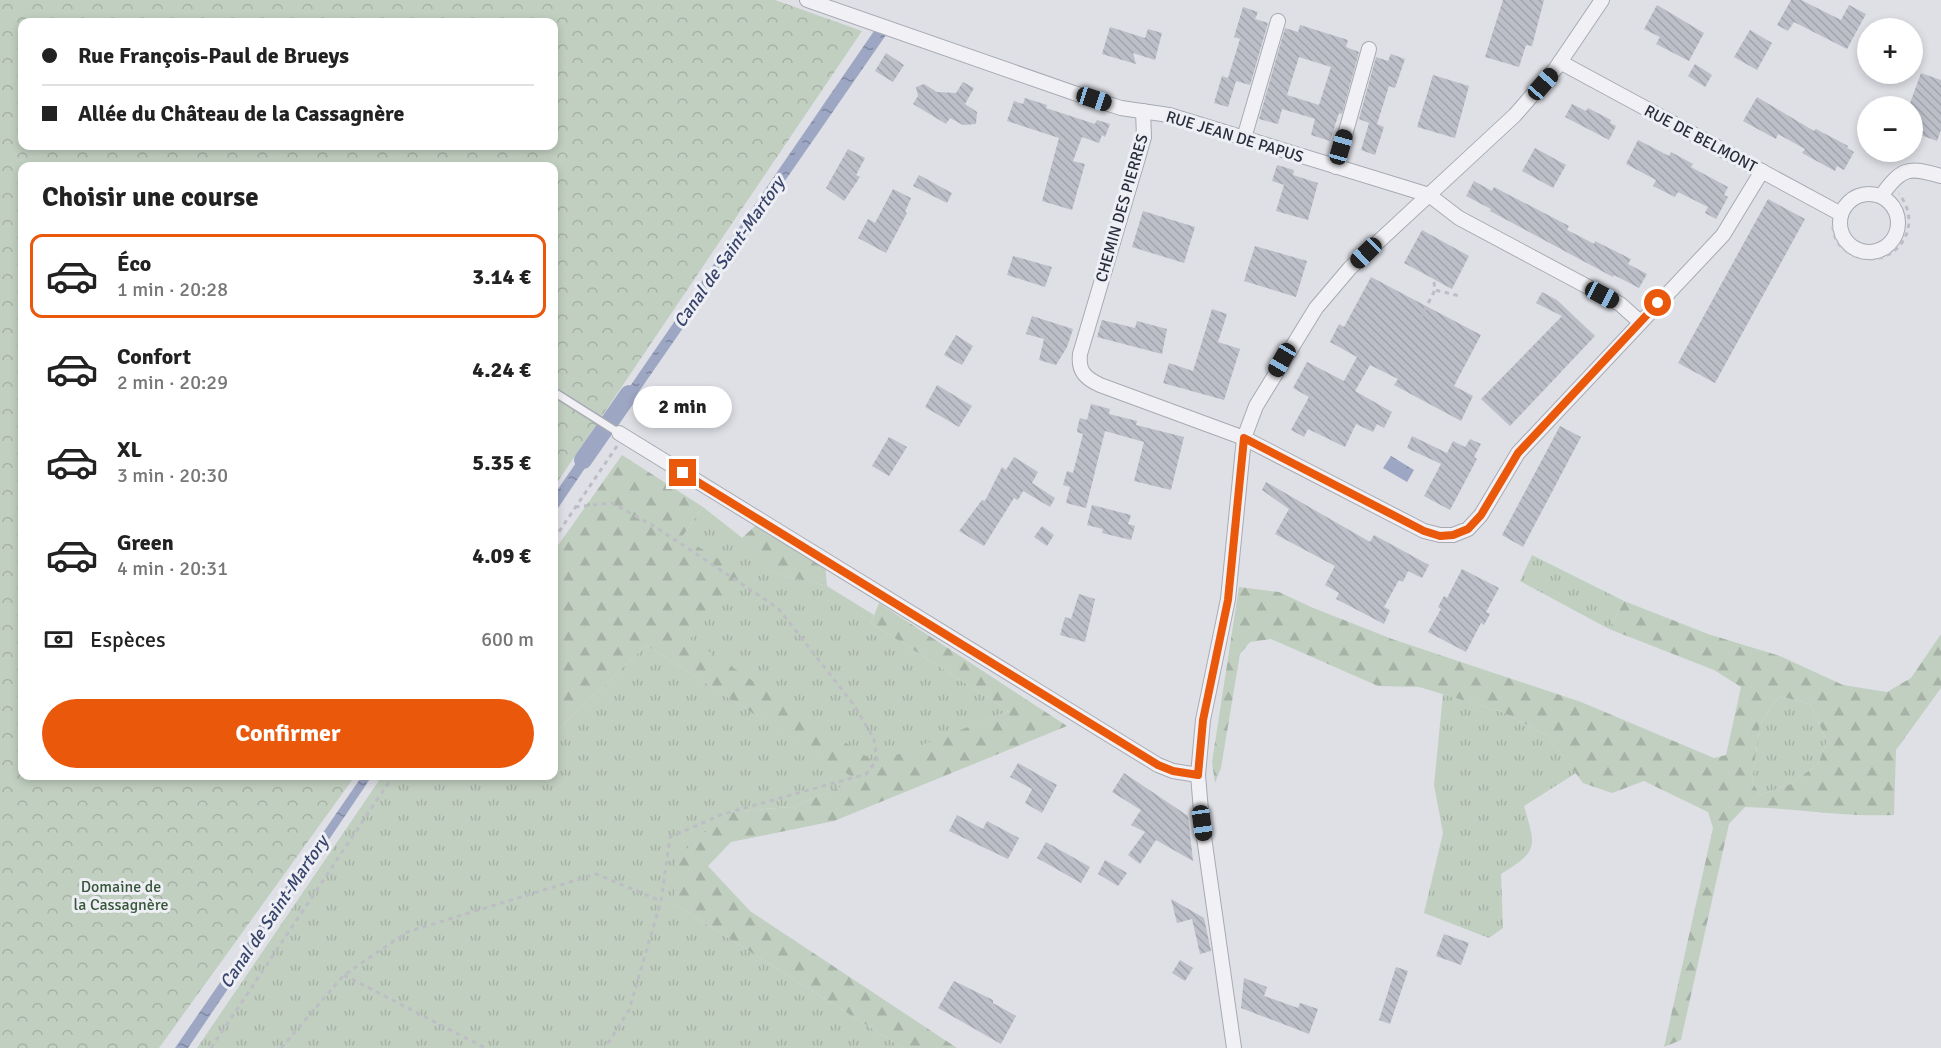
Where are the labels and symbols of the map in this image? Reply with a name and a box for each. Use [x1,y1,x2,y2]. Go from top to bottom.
car [1524,65,1562,103]
car [1074,85,1114,113]
street label: RUE DE BELMONT [1641,101,1760,177]
street label: RUE JEAN DE PAPUS [1164,107,1306,167]
car [1327,127,1355,167]
street label: CHEMIN DES PIERRES [1091,132,1153,285]
water label: Canal de Saint-Martory [669,170,791,331]
car [1347,234,1385,272]
car [1582,279,1622,311]
route start [1644,289,1671,316]
car [1265,340,1299,380]
callout: 2 min [634,386,732,428]
route end [669,459,696,486]
car [1191,804,1213,842]
water label: Canal de Saint-Martory [215,830,335,992]
park label: Domaine de la Cassagnère [74,877,168,915]

